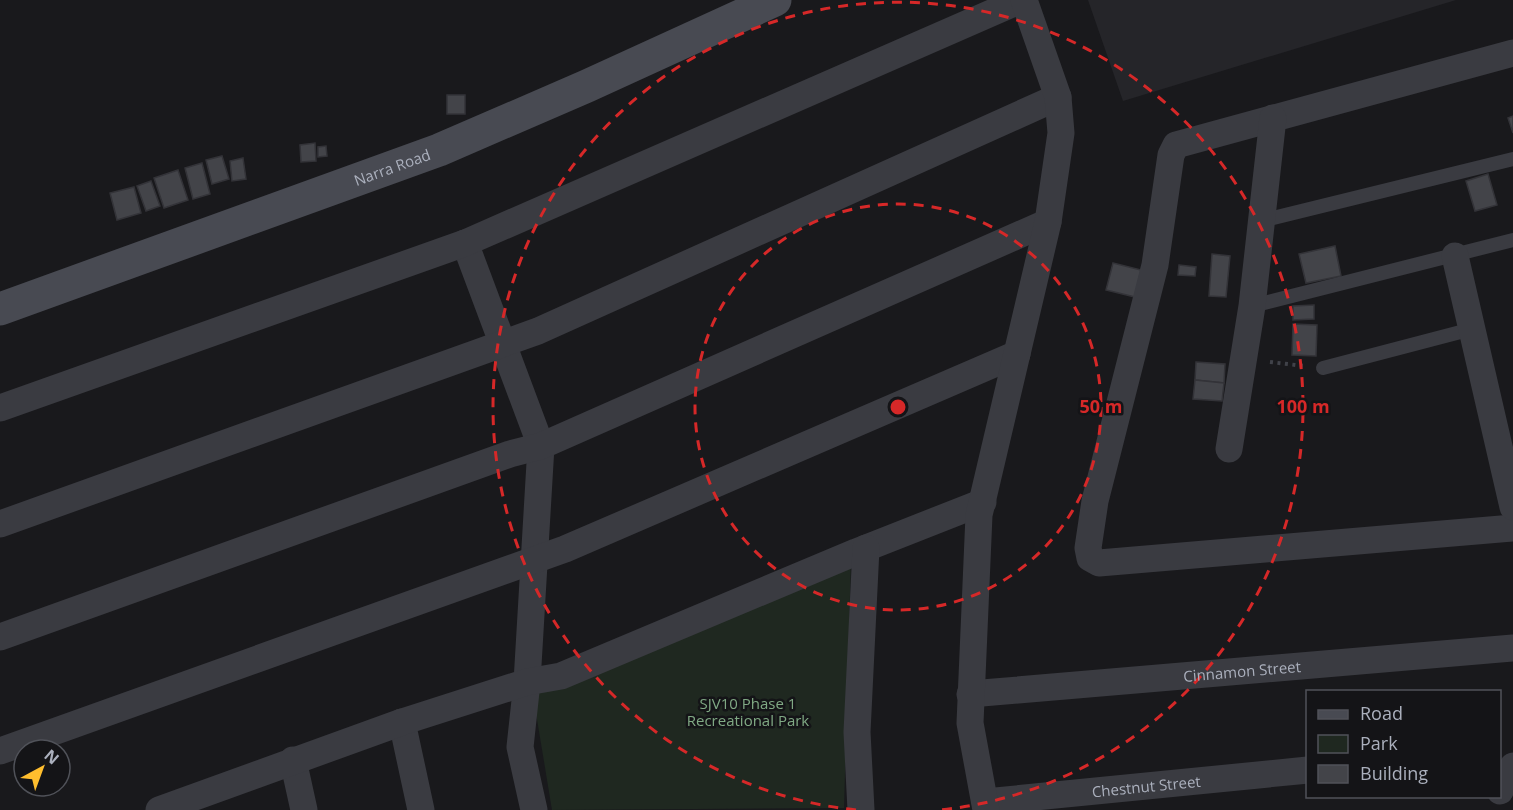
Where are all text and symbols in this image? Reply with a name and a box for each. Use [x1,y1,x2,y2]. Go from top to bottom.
street label: Narra Road [351,144,433,190]
text: 50 m [1080,394,1122,418]
text: 100 m [1276,394,1330,418]
centre of rings [888,397,908,417]
street label: Cinnamon Street [1182,656,1302,686]
legend [1306,690,1501,798]
park label: SJV10 Phase 1 Recreational Park [687,693,809,730]
text: Road [1360,701,1403,725]
text: Park [1360,731,1398,755]
north arrow [12,738,72,798]
text: N [40,744,64,769]
text: Building [1360,761,1428,785]
street label: Chestnut Street [1091,771,1202,801]

